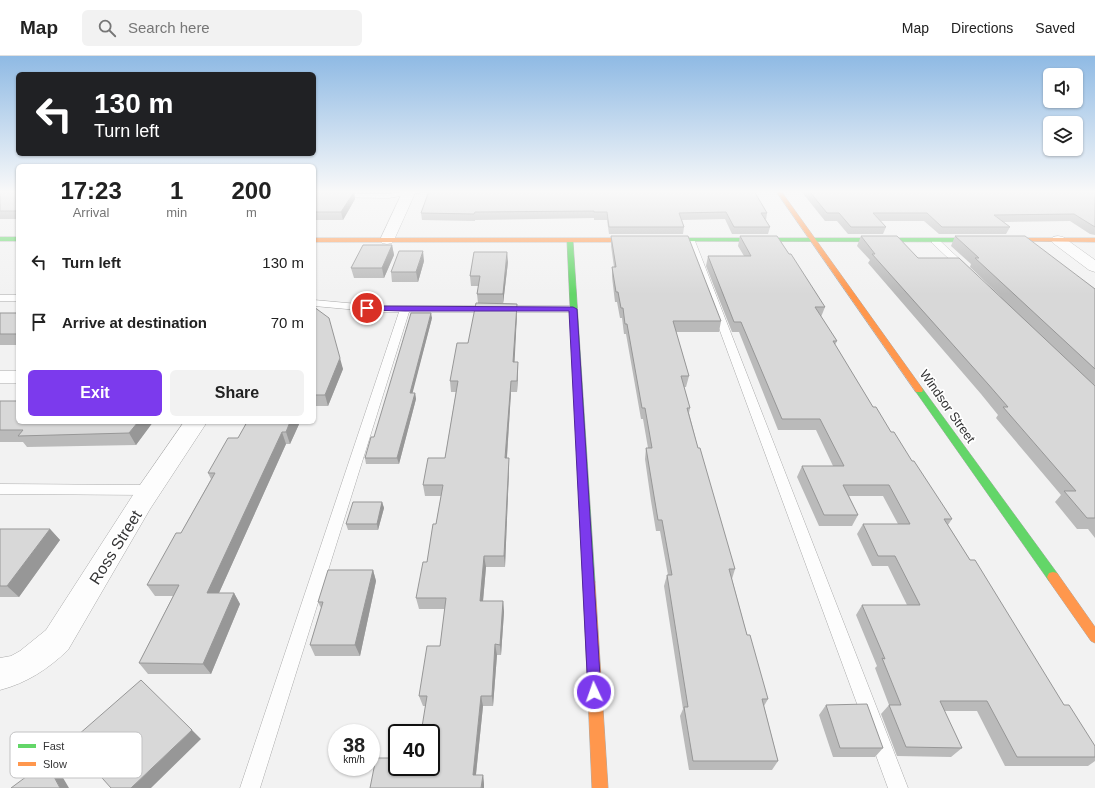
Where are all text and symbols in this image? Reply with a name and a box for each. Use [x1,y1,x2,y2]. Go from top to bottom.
search box [82,10,362,46]
text: Map [20,17,58,38]
icon: search [96,17,118,39]
text: Search here [128,19,210,36]
text: Map [902,20,929,36]
text: Directions [951,20,1013,36]
text: Saved [1035,20,1075,36]
map controls [1043,68,1083,156]
button: sound [1043,68,1083,108]
icon: left [28,88,80,140]
text: 130 m [94,88,173,119]
button: layers [1043,116,1083,156]
text: Turn left [94,121,159,141]
text: 17:23 [60,177,122,204]
text: 1 [170,177,183,204]
text: 200 [232,177,272,204]
text: Arrival [73,205,110,220]
text: min [166,205,187,220]
text: m [246,205,257,220]
icon: left [28,251,50,273]
text: Turn left [62,254,121,271]
text: 130 m [262,254,304,271]
pin [350,291,384,325]
icon: arrive [356,297,378,319]
icon: arrive [28,311,50,333]
text: Arrive at destination [62,314,207,331]
text: 70 m [271,314,304,331]
street label: Windsor Street [917,367,979,446]
button: Exit [28,370,162,416]
button: Share [170,370,304,416]
street label: Ross Street [86,507,145,587]
position arrow [573,671,615,713]
speed limit sign: 40 [388,724,440,776]
legend [10,732,142,778]
text: 38 [343,734,365,756]
text: Fast [43,740,64,752]
text: km/h [343,754,365,765]
text: Slow [43,758,67,770]

